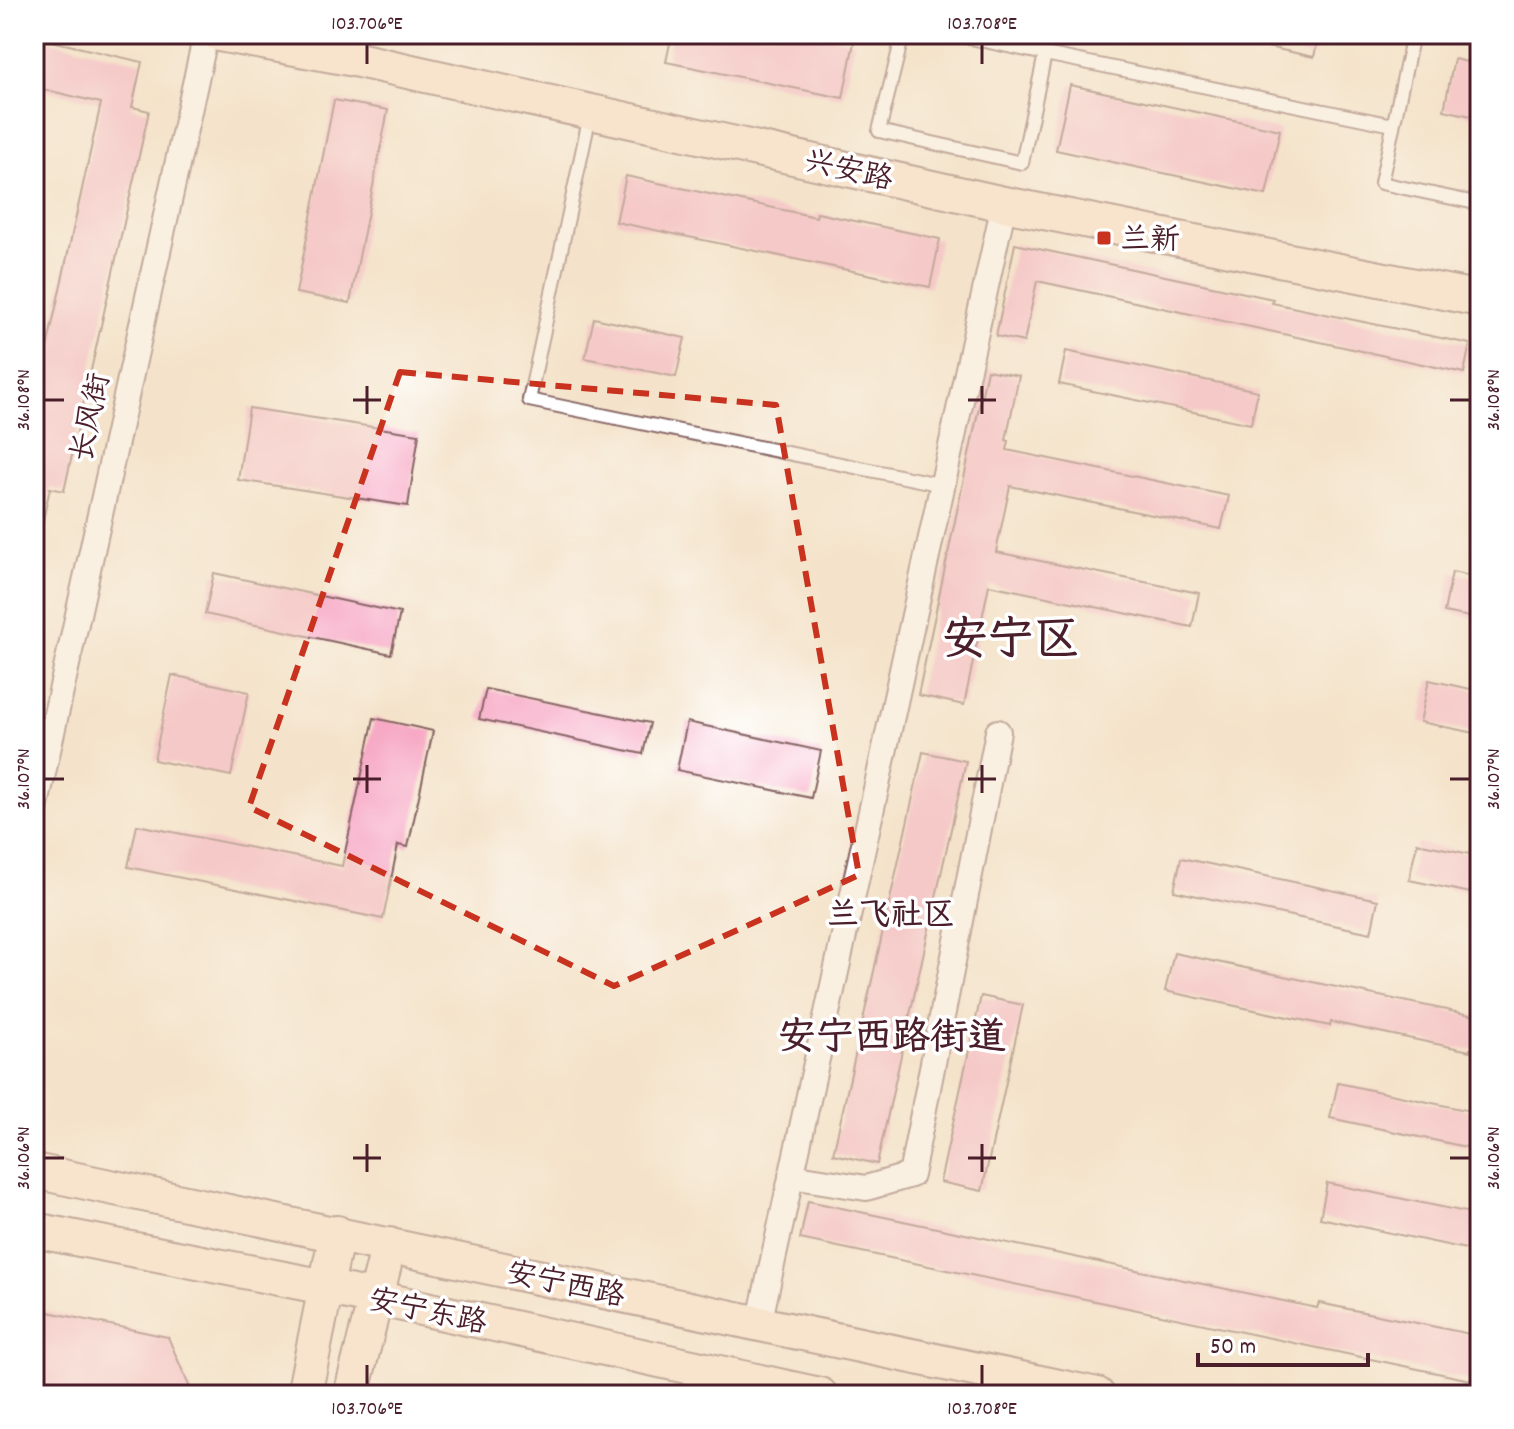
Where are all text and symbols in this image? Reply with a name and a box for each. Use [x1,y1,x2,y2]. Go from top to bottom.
text: 103.706°E [331,11,403,39]
text: 103.708°E [947,11,1017,39]
street label: 兴安路 [799,142,897,204]
place label: 兰新 [1120,221,1180,264]
marker: 兰新 [1095,229,1113,247]
text: 36.108°N [11,369,39,431]
street label: 长风街 [63,369,124,466]
text: 36.108°N [1481,369,1509,431]
district label: 安宁区 [942,611,1080,677]
text: 36.107°N [11,748,39,810]
text: 36.107°N [1481,748,1509,810]
district label: 兰飞社区 [827,895,955,941]
district label: 安宁西路街道 [778,1013,1006,1068]
text: 36.106°N [11,1126,39,1190]
text: 36.106°N [1481,1126,1509,1190]
street label: 安宁西路 [502,1254,628,1321]
street label: 安宁东路 [364,1281,490,1348]
scale bar [1198,1317,1368,1367]
text: 50 m [1210,1331,1256,1365]
text: 103.706°E [331,1396,403,1424]
text: 103.708°E [947,1396,1017,1424]

